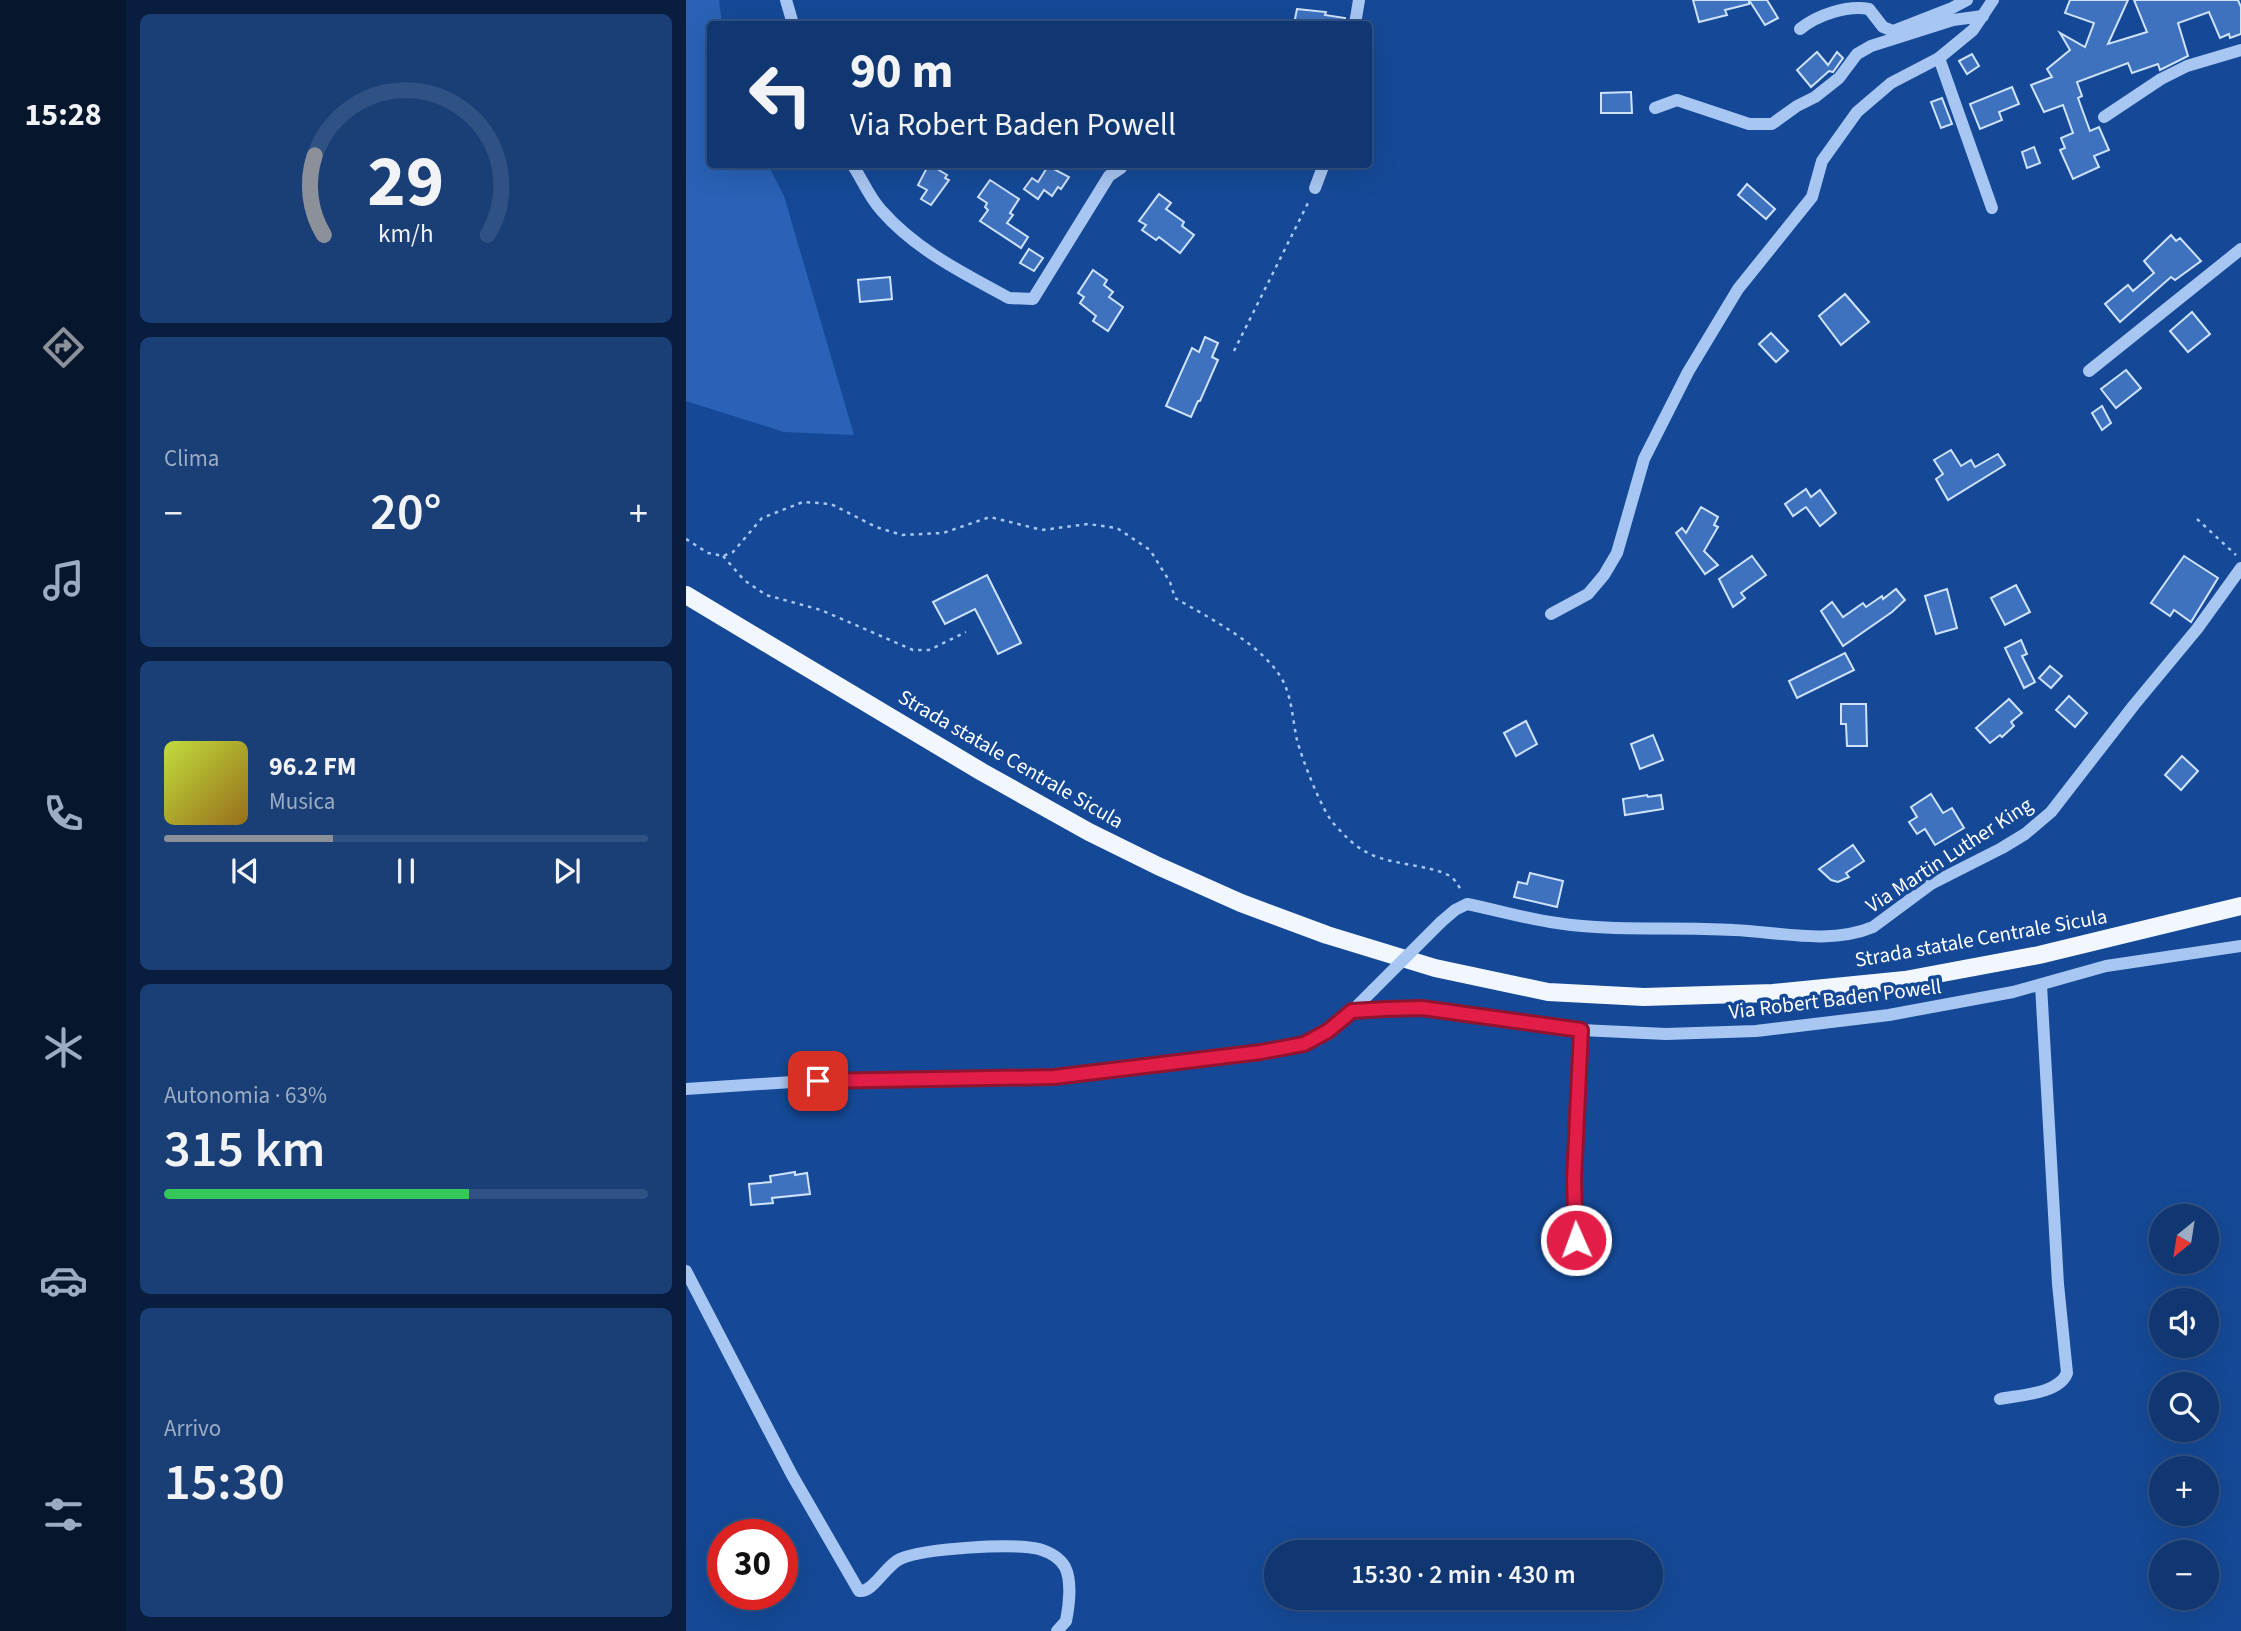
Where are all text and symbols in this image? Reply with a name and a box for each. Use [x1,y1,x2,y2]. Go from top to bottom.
text: 90 m [850,37,954,107]
icon: left [735,49,826,140]
text: 15:28 [24,92,102,138]
text: Via Robert Baden Powell [850,102,1176,148]
text: 29 [368,130,444,234]
text: km/h [378,216,434,252]
icon: directions [39,323,88,372]
text: Clima [164,442,219,475]
text: 20° [370,476,442,550]
text: − [164,487,183,541]
text: + [629,487,648,541]
icon: music [39,556,88,605]
street label: Strada statale Centrale Sicula [893,682,1129,836]
text: 96.2 FM [269,748,357,785]
text: Musica [269,785,335,818]
icon: phone [39,789,88,838]
street label: Via Martin Luther King [1860,790,2038,920]
icon: previous [226,852,264,890]
icon: pause [387,852,425,890]
icon: next [548,852,586,890]
street label: Strada statale Centrale Sicula [1852,901,2110,975]
street label: Via Robert Baden Powell [1727,971,1943,1027]
icon: climate [39,1023,88,1072]
pin [788,1051,848,1111]
icon: arrive [799,1062,837,1100]
text: Autonomia · 63% [164,1079,327,1112]
text: 315 km [164,1113,325,1187]
position arrow [1539,1203,1613,1277]
north arrow [2149,1204,2219,1274]
map controls [2149,1204,2219,1610]
icon: car [39,1256,88,1305]
button: sound [2149,1288,2219,1358]
button: search [2149,1372,2219,1442]
text: Arrivo [164,1412,221,1445]
text: 15:30 [164,1446,285,1520]
button: + [2149,1456,2219,1526]
icon: filters [39,1490,88,1539]
speed limit sign: 30 [707,1519,798,1610]
button: − [2149,1540,2219,1610]
text: 15:30 · 2 min · 430 m [1351,1556,1576,1593]

